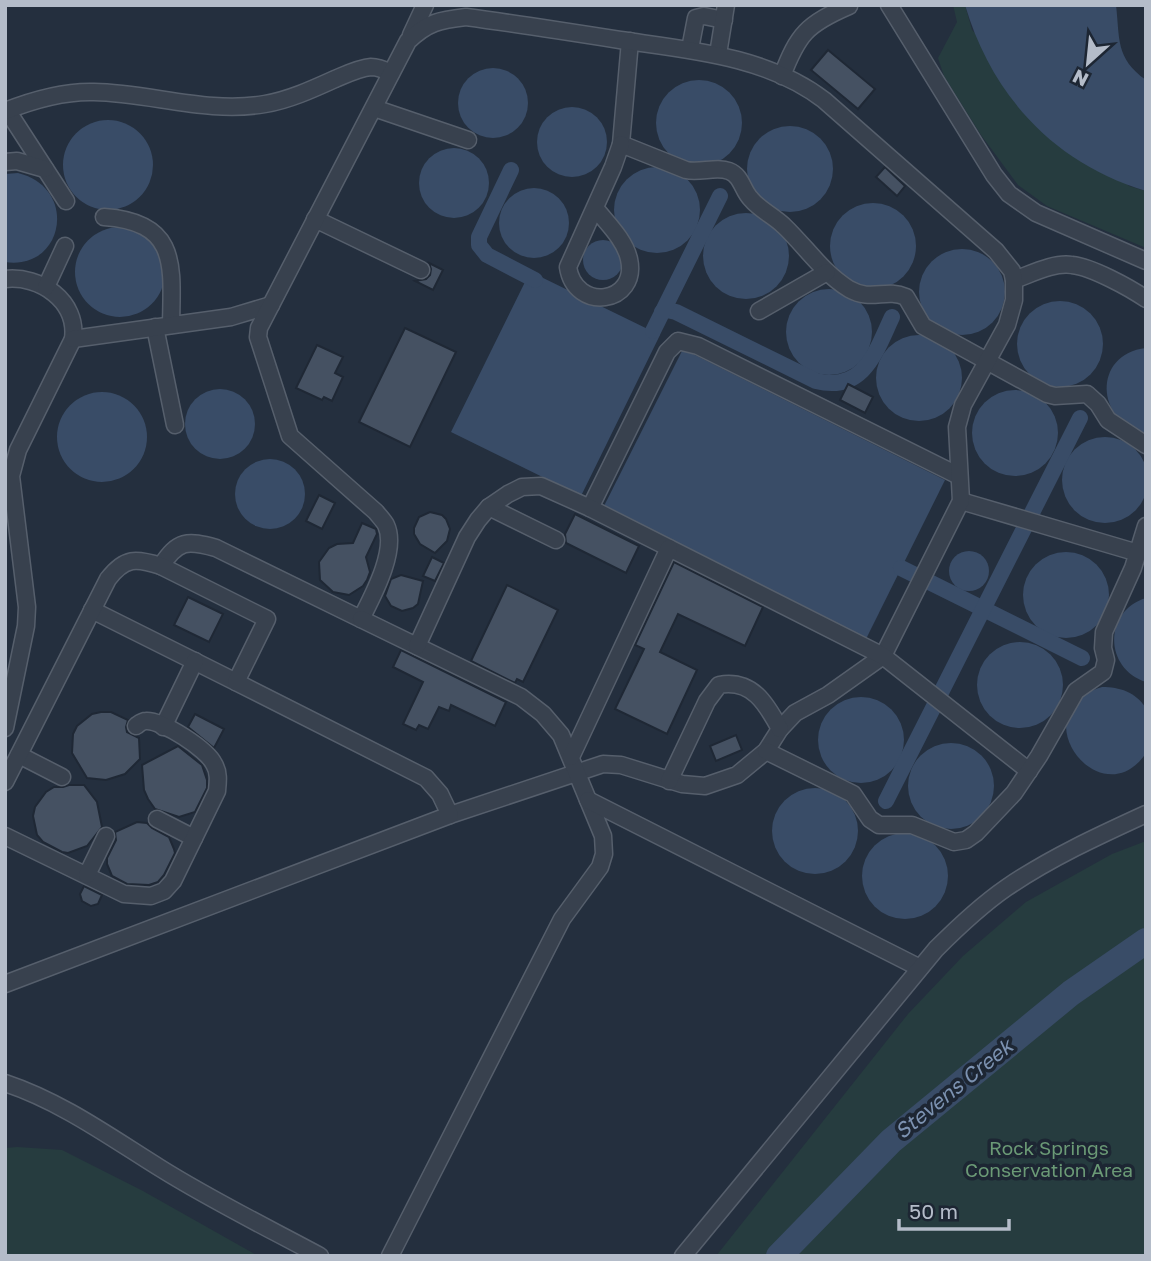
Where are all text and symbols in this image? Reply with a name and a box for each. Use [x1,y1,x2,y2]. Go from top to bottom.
north arrow [1053,28,1123,98]
text: N [1068,65,1092,92]
water label: Stevens Creek [889,1031,1019,1144]
park label: Rock Springs Conservation Area [965,1136,1133,1181]
scale bar [899,1188,1009,1232]
text: 50 m [909,1198,958,1224]

